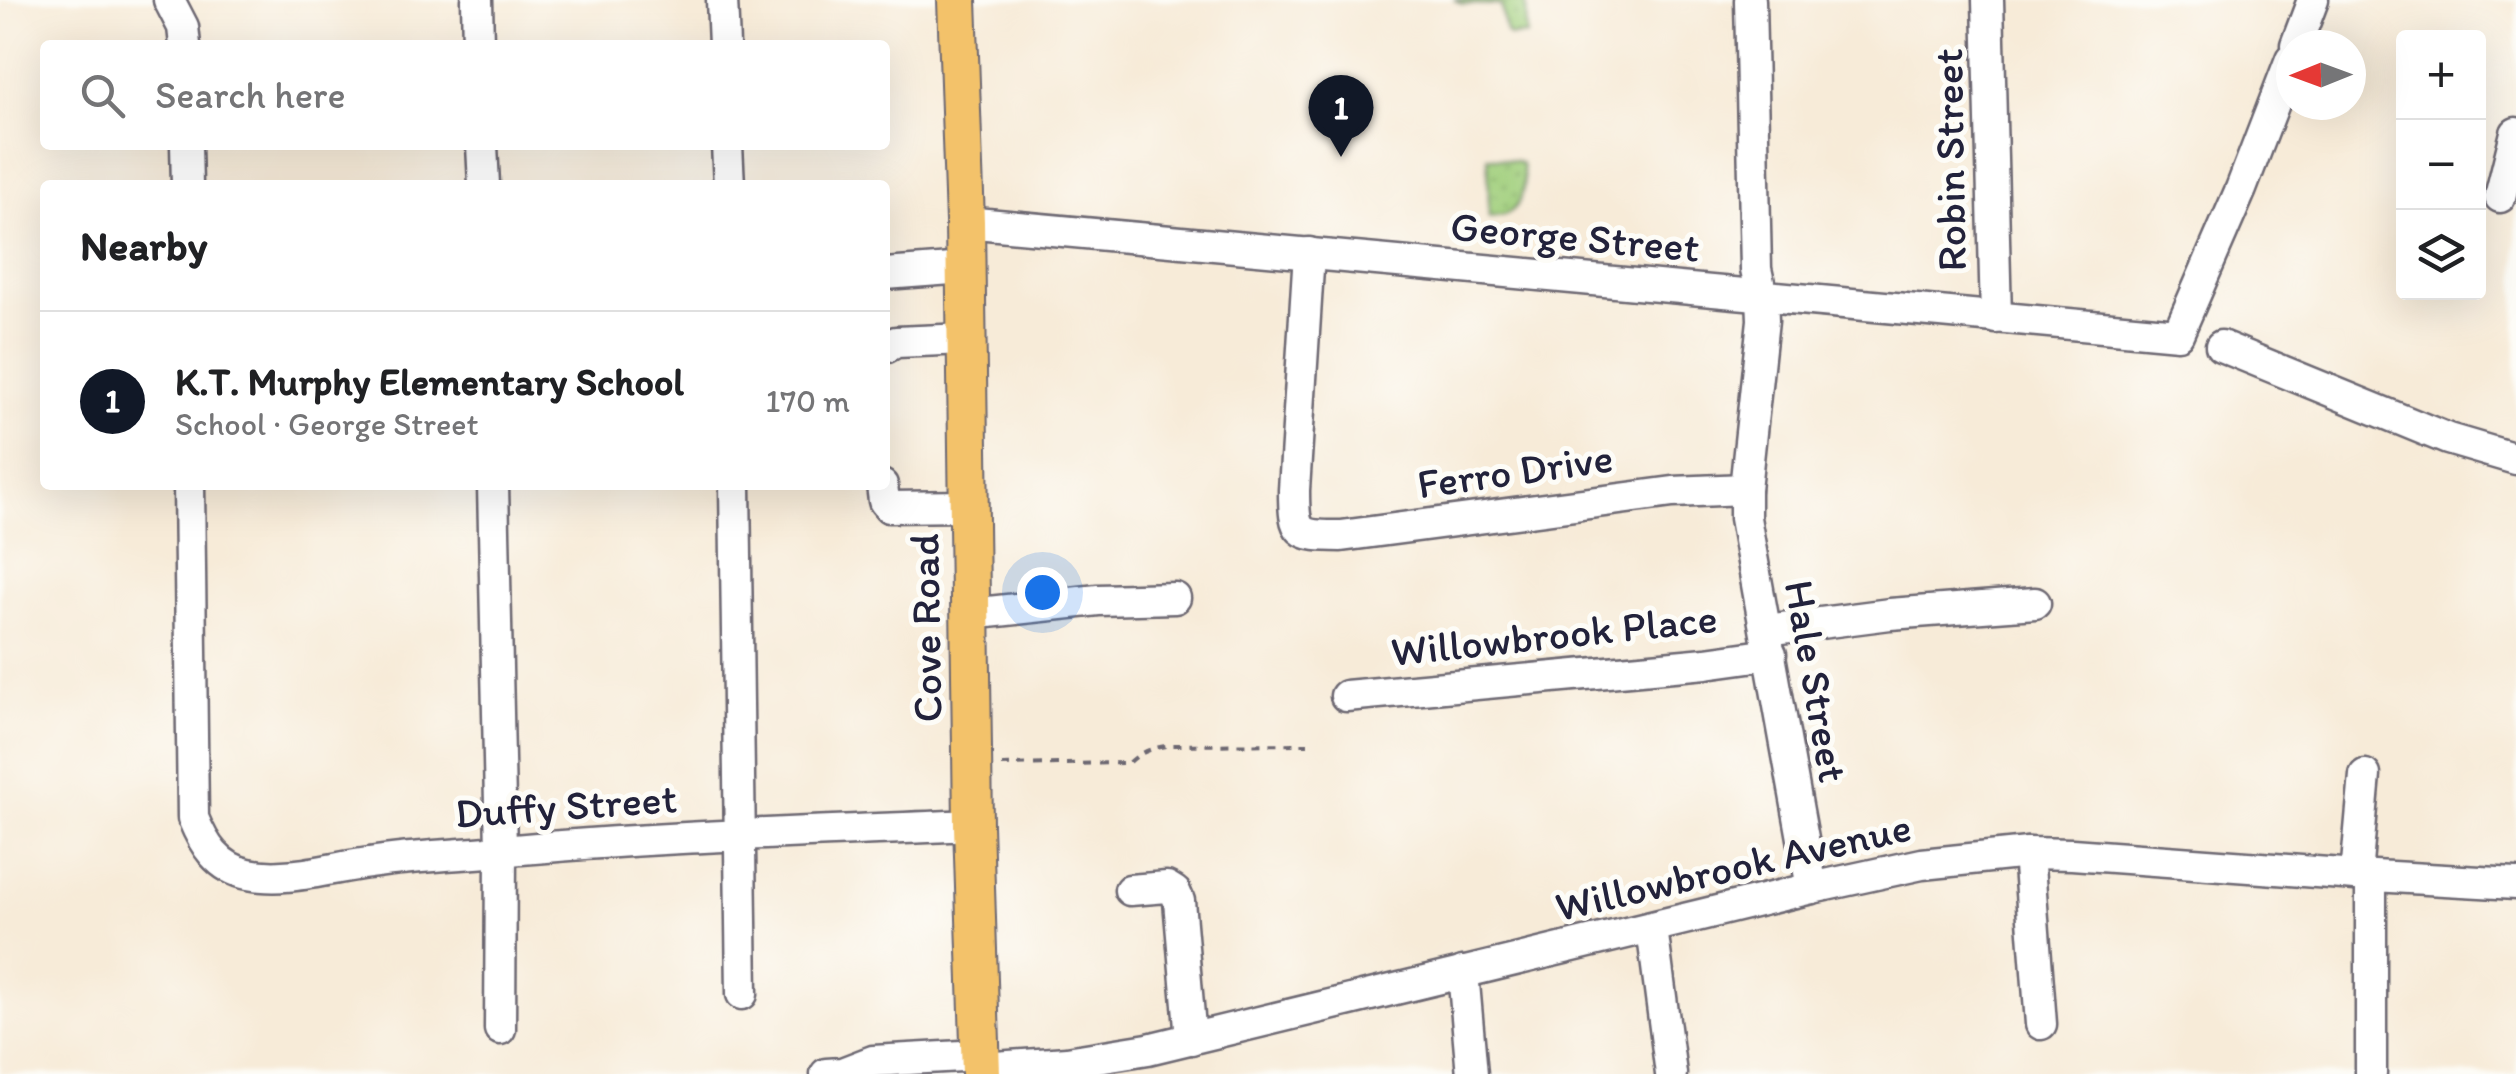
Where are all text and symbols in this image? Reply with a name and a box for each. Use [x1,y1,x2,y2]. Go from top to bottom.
north arrow [2276,30,2366,120]
map controls [2396,30,2486,300]
button: + [2396,30,2486,120]
search box [40,40,890,150]
street label: Robin Street [1922,48,1977,272]
icon: search [75,68,130,123]
text: Search here [155,72,346,118]
pin: 1 [1308,74,1374,157]
button: − [2396,120,2486,210]
street label: George Street [1448,200,1702,273]
button: layers [2396,210,2486,300]
text: Nearby [80,220,207,271]
text: K.T. Murphy Elementary School [175,359,684,405]
text: 1 [105,382,120,420]
text: 170 m [765,382,850,420]
text: School · George Street [175,405,478,443]
street label: Ferro Drive [1414,432,1616,509]
street label: Cove Road [898,533,953,723]
your location [1017,567,1068,618]
street label: Hale Street [1774,576,1859,786]
street label: Willowbrook Place [1388,592,1720,677]
street label: Duffy Street [453,772,679,839]
street label: Willowbrook Avenue [1550,801,1916,932]

